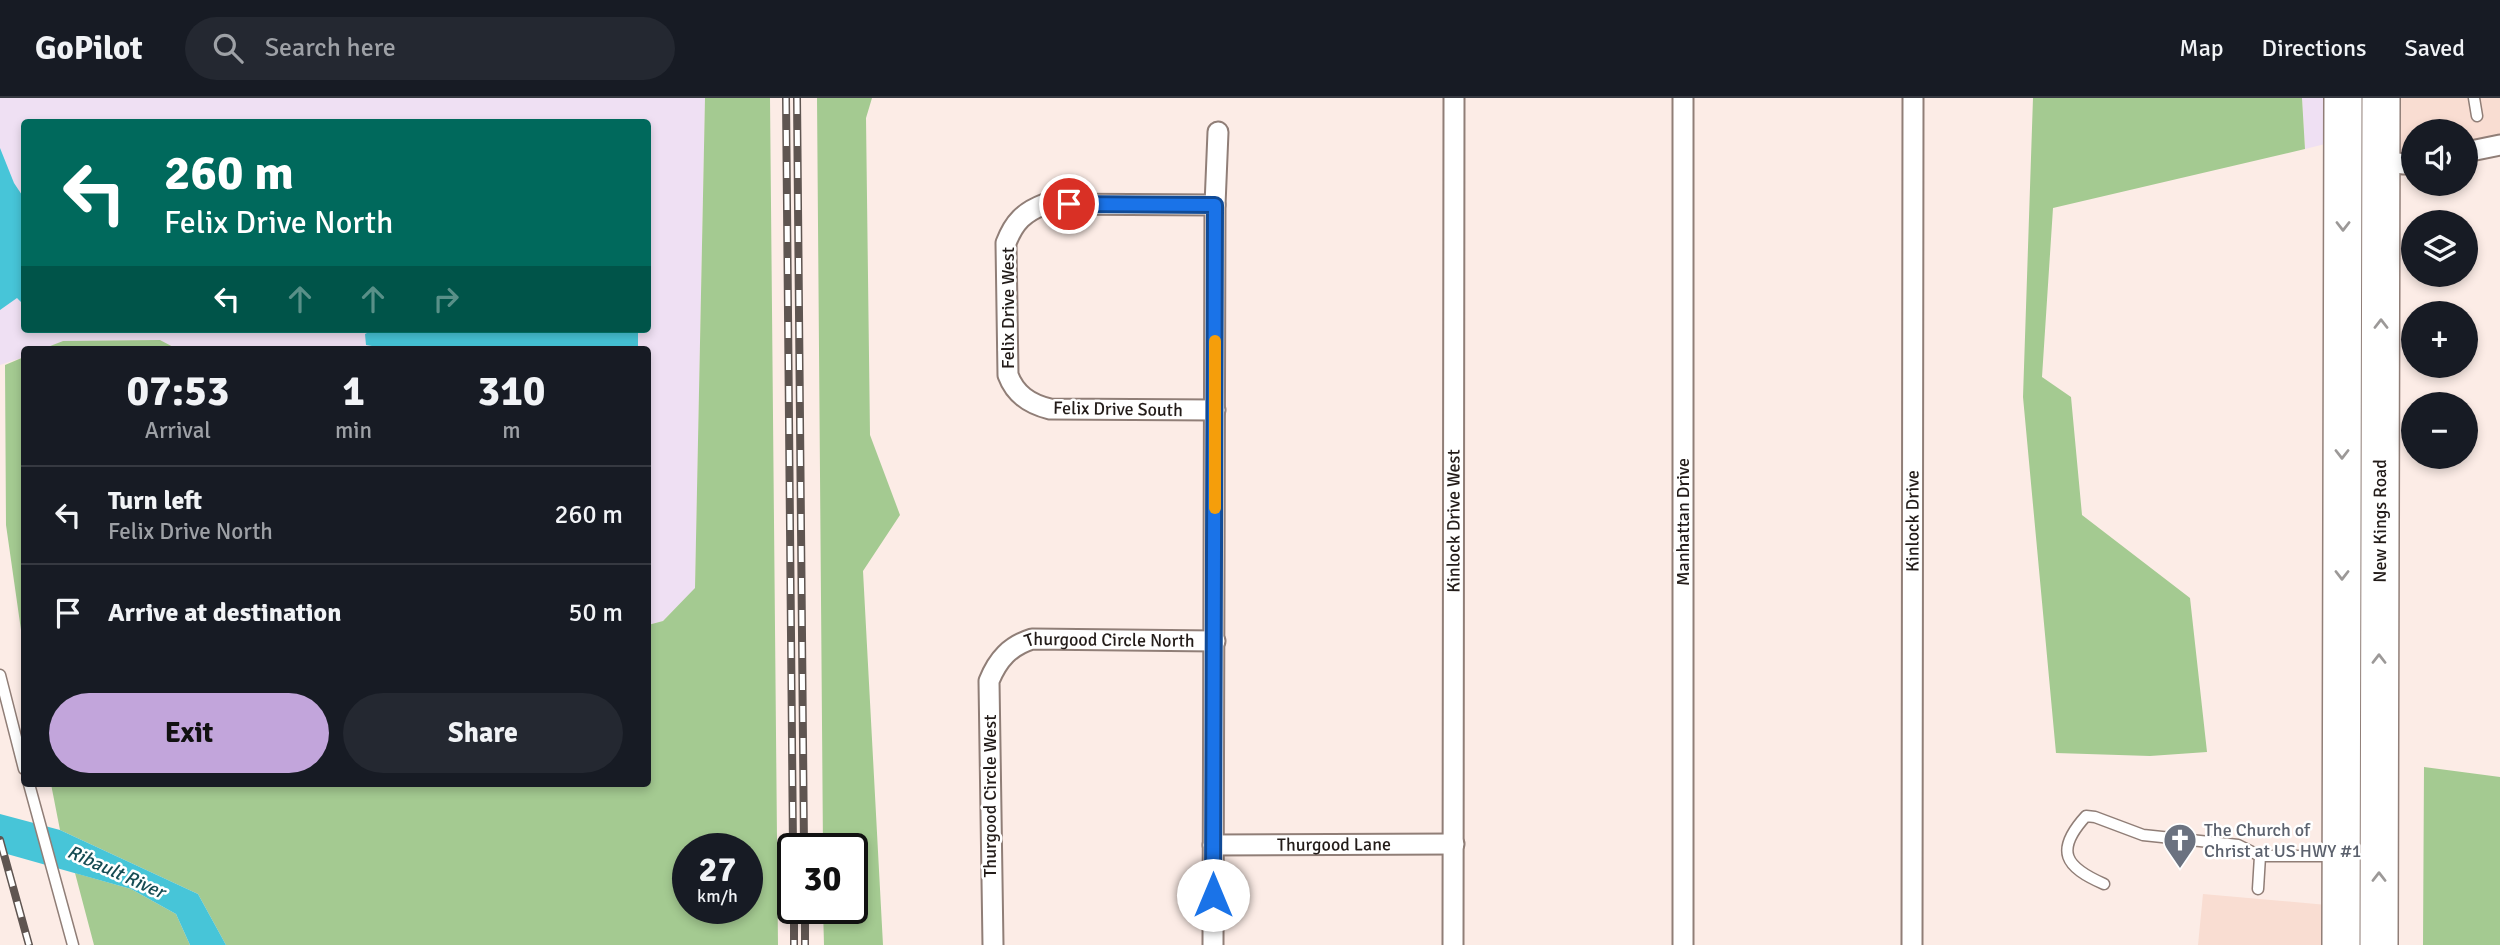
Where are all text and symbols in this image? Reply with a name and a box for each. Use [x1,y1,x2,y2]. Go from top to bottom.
search box [185,17,675,80]
text: GoPilot [35,28,143,69]
icon: search [209,29,247,67]
text: Search here [265,32,396,64]
text: Map [2179,33,2224,63]
text: Directions [2262,33,2367,63]
text: Saved [2405,33,2465,63]
map controls [2401,119,2478,469]
button: sound [2401,119,2478,196]
text: 260 m [164,143,294,203]
icon: left [49,147,140,238]
pin [1039,174,1099,234]
icon: arrive [1050,185,1088,223]
text: Felix Drive North [164,203,393,242]
button: layers [2401,210,2478,287]
one-way arrow [2335,222,2351,232]
street label: Felix Drive West [997,247,1019,369]
icon: left [208,280,246,318]
icon: ahead [281,280,319,318]
icon: ahead [354,280,392,318]
icon: right [427,280,465,318]
button: + [2401,301,2478,378]
one-way arrow [2373,318,2389,328]
text: 07:53 [126,366,230,417]
text: 1 [342,366,365,417]
text: 310 [477,366,546,417]
button: − [2401,392,2478,469]
street label: Felix Drive South [1053,397,1183,421]
text: Arrival [145,416,211,445]
text: min [335,416,372,445]
text: m [502,416,521,445]
street label: Kinlock Drive West [1442,449,1465,593]
one-way arrow [2334,449,2350,460]
street label: Manhattan Drive [1672,458,1694,586]
street label: New Kings Road [2369,459,2391,583]
street label: Kinlock Drive [1901,470,1924,572]
text: Turn left [108,485,202,517]
icon: left [49,496,87,534]
text: 260 m [554,499,623,531]
text: Felix Drive North [108,517,273,546]
one-way arrow [2334,570,2350,581]
icon: arrive [49,594,87,632]
text: Arrive at destination [108,597,341,629]
text: 50 m [568,597,623,629]
street label: Thurgood Circle North [1021,628,1195,652]
one-way arrow [2372,653,2387,664]
button: Exit [49,693,329,773]
button: Share [343,693,623,773]
street label: Thurgood Circle West [979,714,1001,878]
place label: The Church of Christ at US HWY #1 [2204,819,2362,862]
church icon: The Church of Christ at US HWY #1 [2161,821,2199,870]
speed limit sign: 30 [777,833,868,924]
street label: Thurgood Lane [1277,833,1391,856]
water label: Ribault River [64,840,171,905]
text: 27 [699,848,736,891]
position arrow [1176,858,1250,932]
one-way arrow [2371,871,2387,882]
text: km/h [697,885,738,907]

